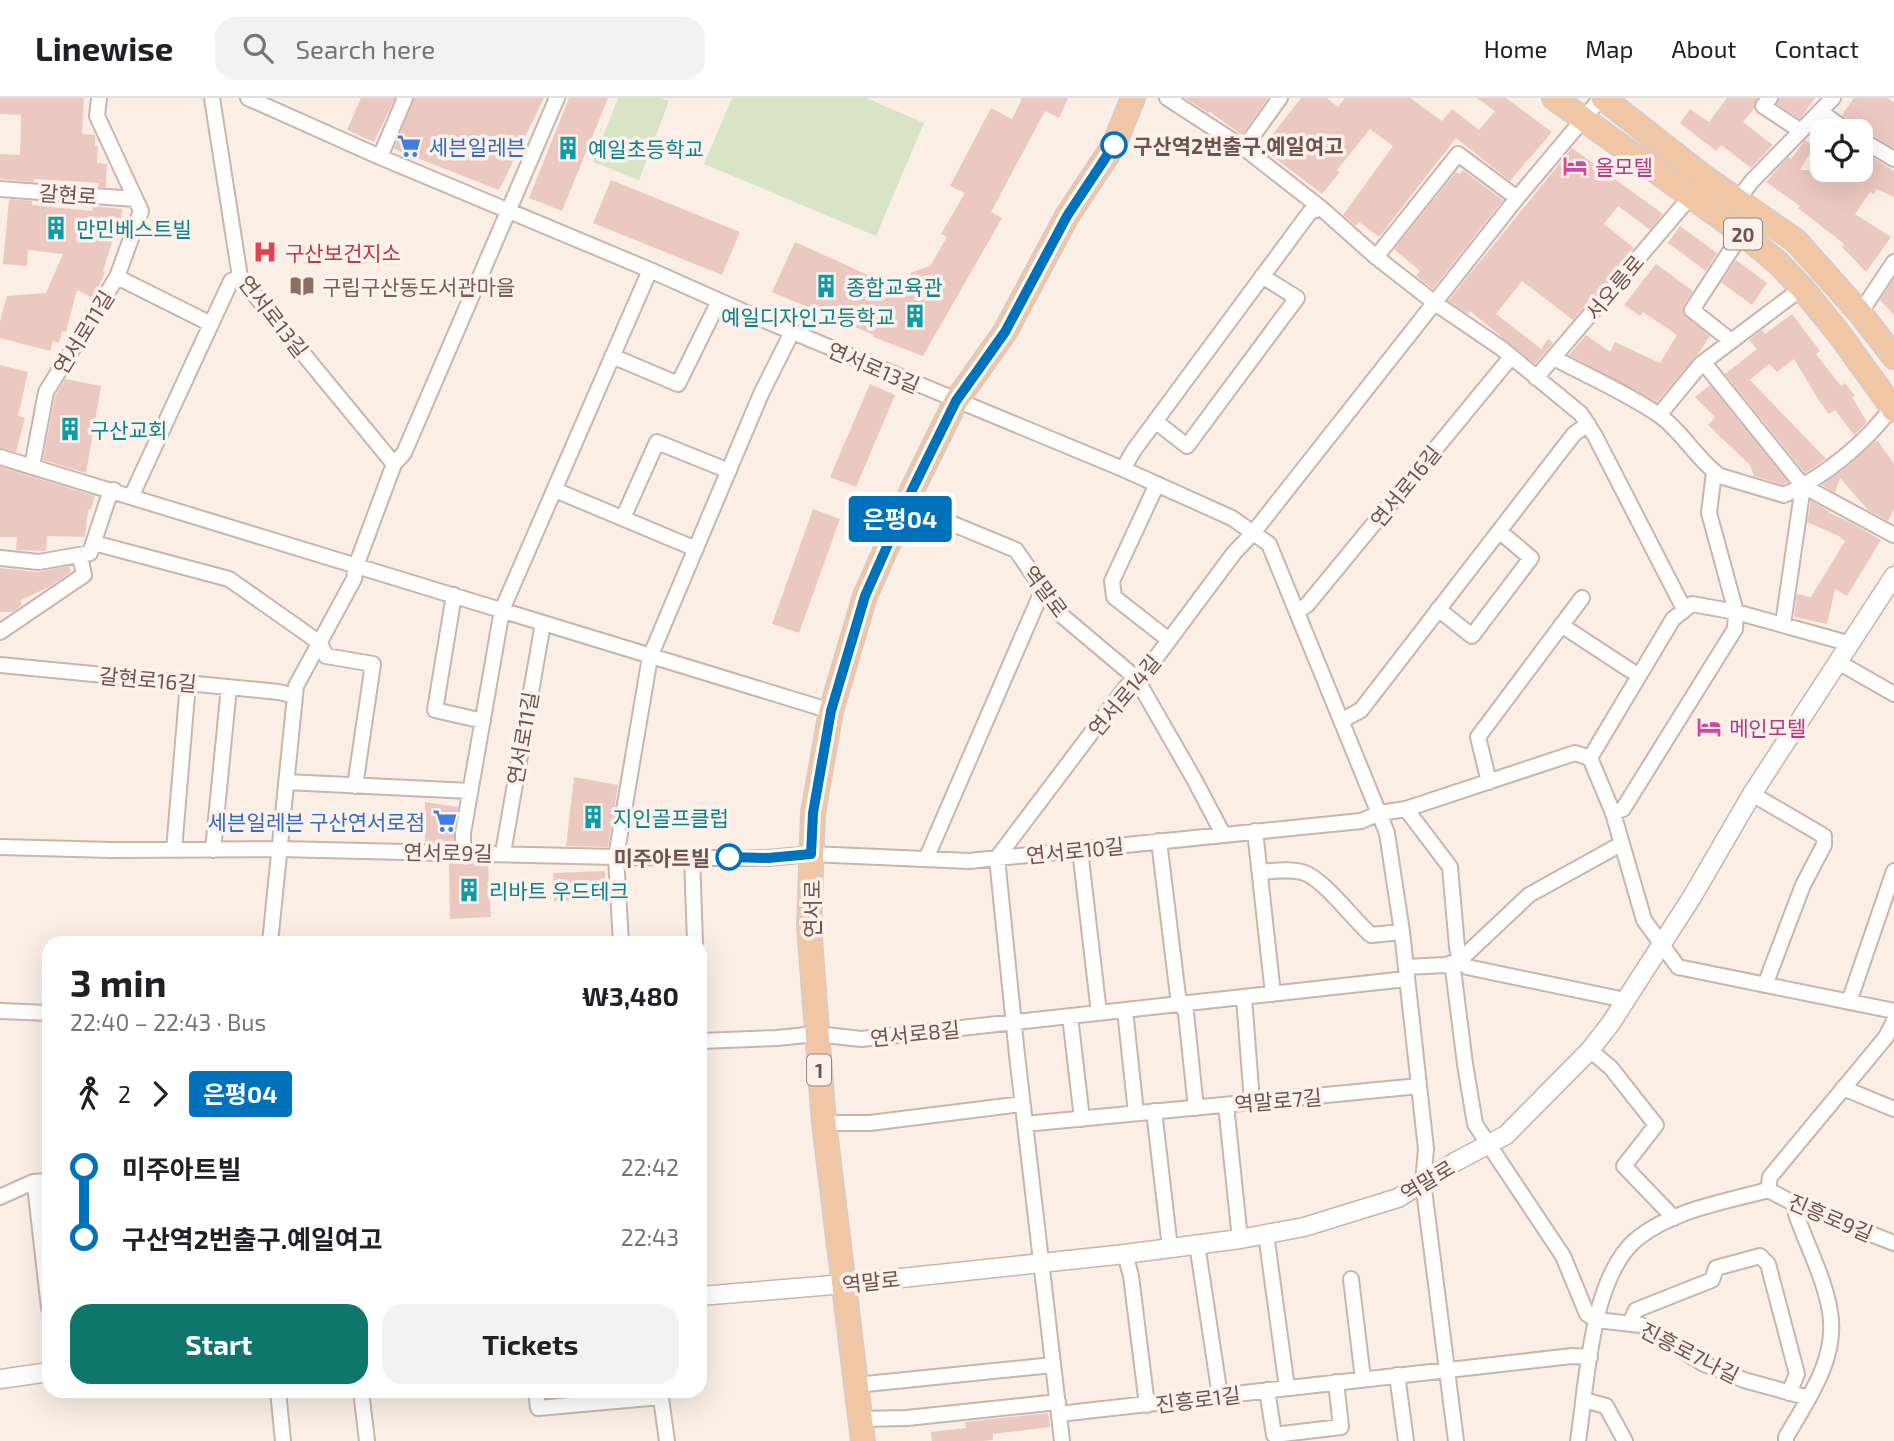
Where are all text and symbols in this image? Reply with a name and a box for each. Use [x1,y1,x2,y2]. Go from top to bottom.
search box [215,17,705,80]
text: Linewise [35,28,173,68]
icon: search [239,29,277,67]
text: Search here [295,33,435,64]
text: Home [1484,34,1547,63]
text: Map [1585,34,1633,63]
text: About [1671,34,1737,63]
text: Contact [1775,34,1859,63]
map controls [1810,119,1873,182]
button: locate [1810,119,1873,182]
supermarket icon: 세븐일레븐 [395,132,423,160]
marker: 구산역2번출구.예일여고 [1101,132,1127,158]
place label: 구산역2번출구.예일여고 [1133,133,1344,158]
place label: 세븐일레븐 [429,134,526,159]
building icon: 예일초등학교 [554,134,582,162]
place label: 예일초등학교 [588,136,704,161]
hotel icon: 올모텔 [1561,152,1589,180]
place label: 올모텔 [1595,154,1653,179]
street label: 갈현로 [38,180,98,208]
building icon: 만민베스트빌 [42,214,70,242]
place label: 만민베스트빌 [76,216,192,241]
road number: 20 [1724,218,1762,250]
hospital icon: 구산보건지소 [251,238,279,266]
place label: 구산보건지소 [285,240,401,265]
street label: 서오릉로 [1580,249,1648,325]
street label: 연서로13길 [234,270,314,362]
library icon: 구립구산동도서관마을 [288,272,316,300]
building icon: 종합교육관 [812,272,840,300]
place label: 구립구산동도서관마을 [322,274,515,299]
place label: 종합교육관 [846,274,943,299]
street label: 연서로11길 [47,286,119,378]
building icon: 예일디자인고등학교 [901,302,929,330]
place label: 예일디자인고등학교 [721,304,895,329]
street label: 연서로13길 [824,336,924,398]
building icon: 구산교회 [56,415,84,443]
place label: 구산교회 [90,417,167,442]
street label: 연서로16길 [1365,440,1445,532]
line badge: 은평04 [851,496,949,542]
text: 은평04 [863,504,937,533]
street label: 역말로 [1019,560,1073,622]
street label: 연서로14길 [1083,649,1165,741]
street label: 갈현로16길 [98,662,198,696]
street label: 연서로11길 [502,690,542,786]
hotel icon: 메인모텔 [1695,713,1723,741]
place label: 메인모텔 [1729,715,1806,740]
building icon: 지인골프클럽 [579,803,607,831]
place label: 지인골프클럽 [613,805,729,830]
supermarket icon: 세븐일레븐 구산연서로점 [431,807,459,835]
place label: 세븐일레븐 구산연서로점 [208,809,425,834]
street label: 연서로10길 [1025,832,1125,868]
street label: 연서로9길 [403,839,493,865]
marker: 미주아트빌 [716,844,742,870]
place label: 미주아트빌 [613,845,710,870]
building icon: 리바트 우드테크 [455,876,483,904]
place label: 리바트 우드테크 [489,878,629,903]
street label: 연서로 [799,880,824,938]
text: 3 min [70,959,167,1005]
text: ₩3,480 [582,980,679,1011]
text: 22:40 – 22:43 · Bus [70,1008,266,1036]
street label: 연서로8길 [869,1016,961,1050]
road number: 1 [807,1054,831,1086]
icon: walk [70,1075,108,1113]
icon: forward [141,1075,179,1113]
text: 은평04 [203,1079,278,1108]
text: 2 [118,1080,131,1108]
street label: 역말로7길 [1233,1084,1323,1116]
text: 미주아트빌 [122,1153,242,1184]
text: 22:42 [621,1153,679,1181]
street label: 역말로 [1396,1154,1458,1206]
street label: 진흥로9길 [1785,1188,1877,1246]
text: 구산역2번출구.예일여고 [122,1223,383,1254]
text: 22:43 [621,1223,679,1251]
street label: 역말로 [841,1266,901,1296]
button: Start [70,1304,368,1384]
button: Tickets [382,1304,679,1384]
street label: 진흥로7나길 [1636,1316,1744,1388]
street label: 진흥로1길 [1154,1381,1242,1417]

